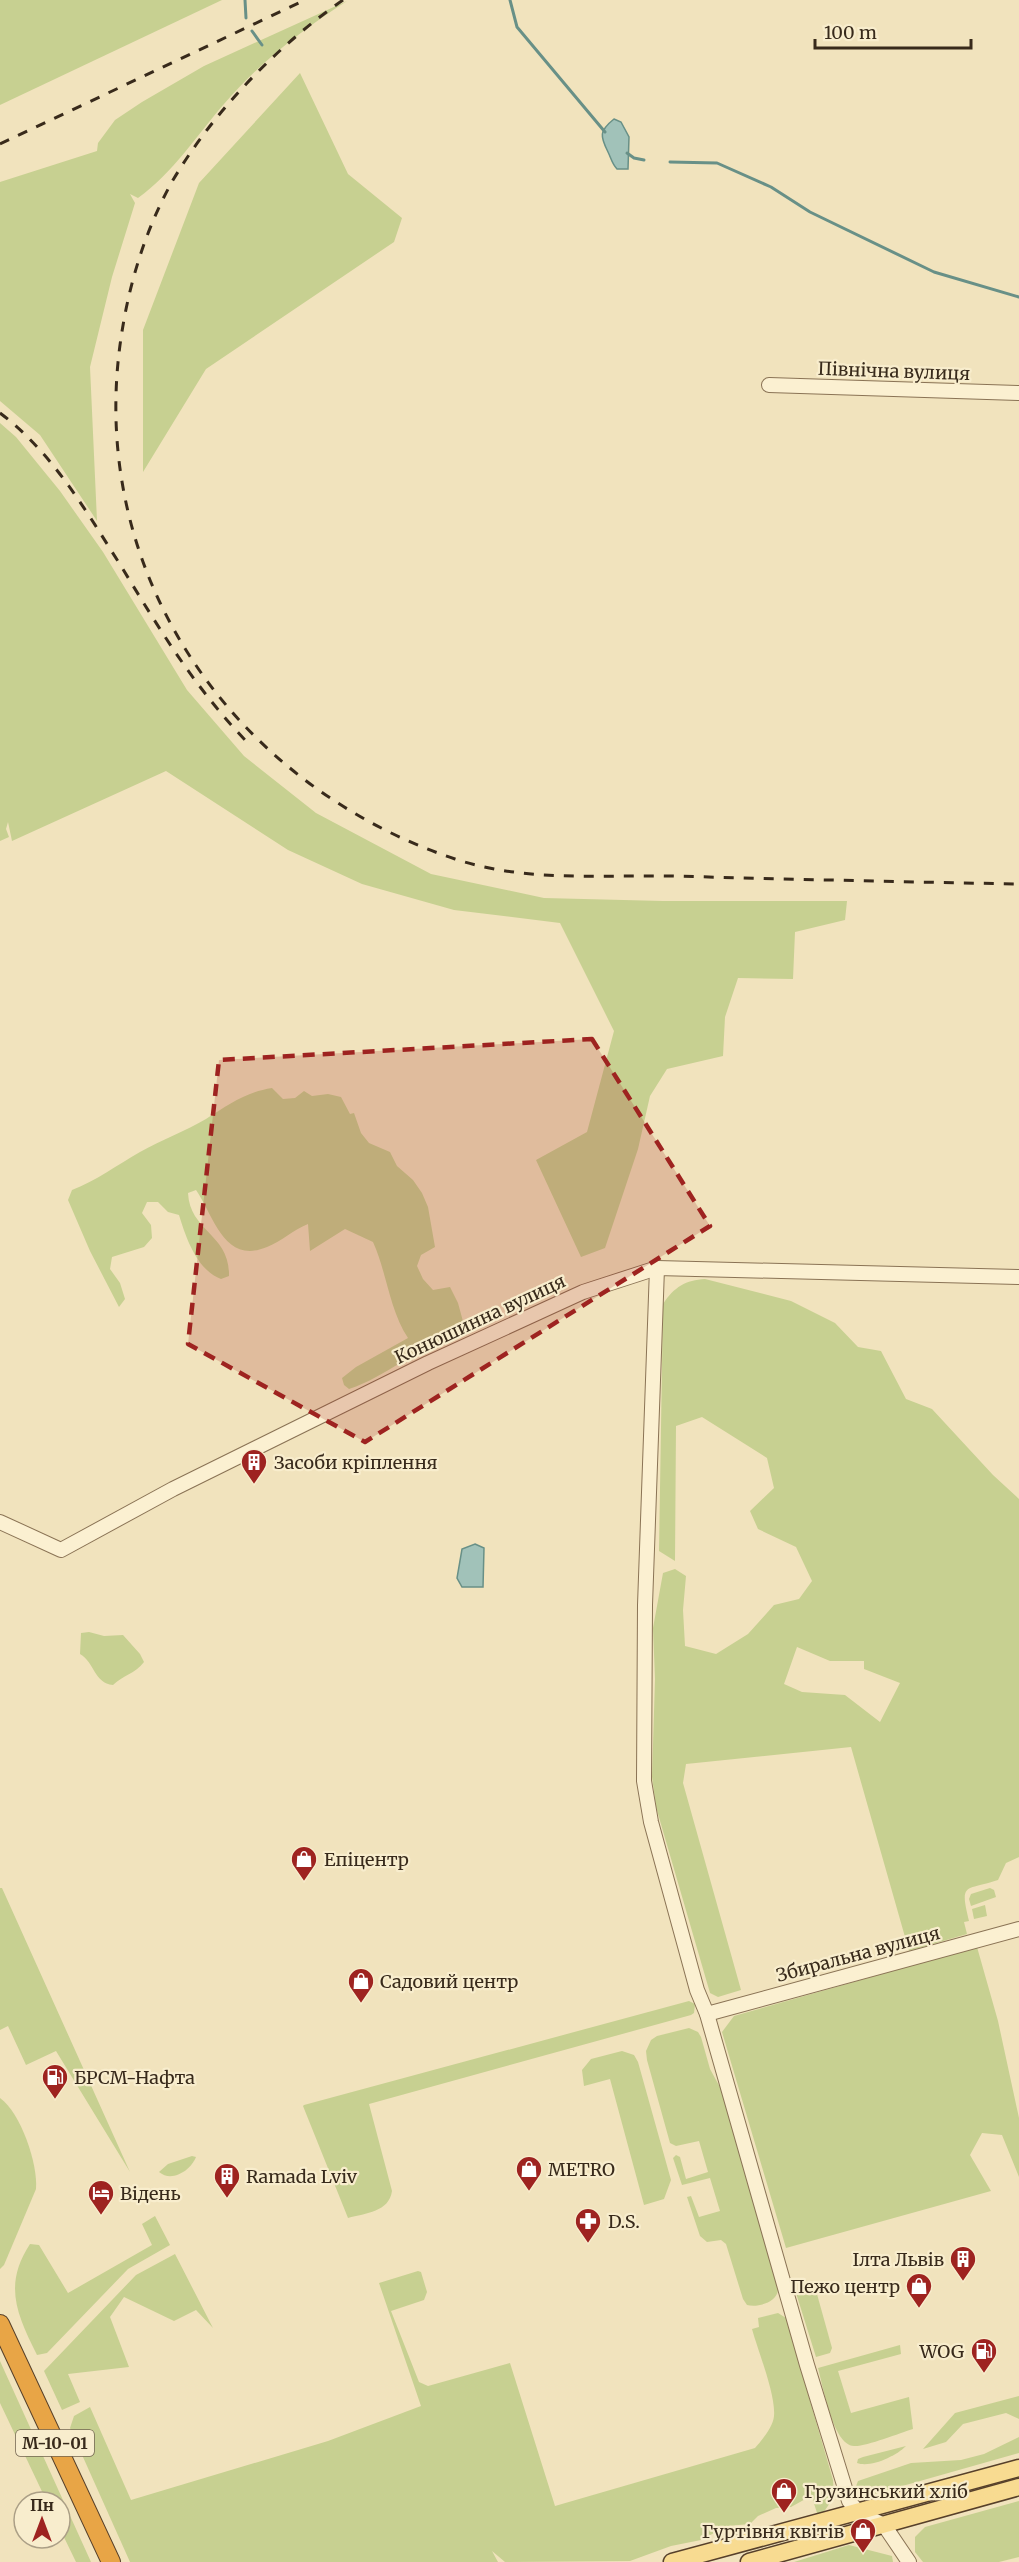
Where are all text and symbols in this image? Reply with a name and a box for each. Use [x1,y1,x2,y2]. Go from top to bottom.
scale bar [815,12,971,50]
text: 100 m [824,21,877,44]
street label: Північна вулиця [817,357,971,385]
street label: Конюшинна вулиця [391,1269,569,1369]
building icon: Засоби кріплення [239,1447,269,1485]
place label: Засоби кріплення [274,1451,438,1474]
shop icon: Епіцентр [289,1844,319,1882]
place label: Епіцентр [324,1848,409,1871]
street label: Збиральна вулиця [774,1921,943,1987]
shop icon: Садовий центр [346,1966,376,2004]
place label: Садовий центр [380,1970,518,1993]
fuel station icon: БРСМ-Нафта [40,2062,70,2100]
place label: БРСМ-Нафта [74,2066,195,2089]
shop icon: METRO [514,2154,544,2192]
place label: METRO [548,2158,615,2181]
building icon: Ramada Lviv [212,2161,242,2199]
place label: Ramada Lviv [246,2165,358,2188]
hotel icon: Відень [86,2178,116,2216]
place label: Відень [120,2182,181,2205]
pharmacy icon: D.S. [573,2206,603,2244]
place label: D.S. [608,2210,640,2233]
building icon: Ілта Львів [948,2244,978,2282]
place label: Ілта Львів [853,2248,944,2271]
shop icon: Пежо центр [904,2271,934,2309]
place label: Пежо центр [790,2275,900,2298]
fuel station icon: WOG [969,2336,999,2374]
place label: WOG [918,2340,964,2363]
road number: М-10-01 [16,2430,94,2456]
shop icon: Грузинський хліб [769,2476,799,2514]
place label: Грузинський хліб [804,2480,968,2503]
north arrow [12,2490,72,2550]
text: Пн [30,2495,54,2515]
shop icon: Гуртівня квітів [848,2516,878,2554]
place label: Гуртівня квітів [702,2520,844,2543]

